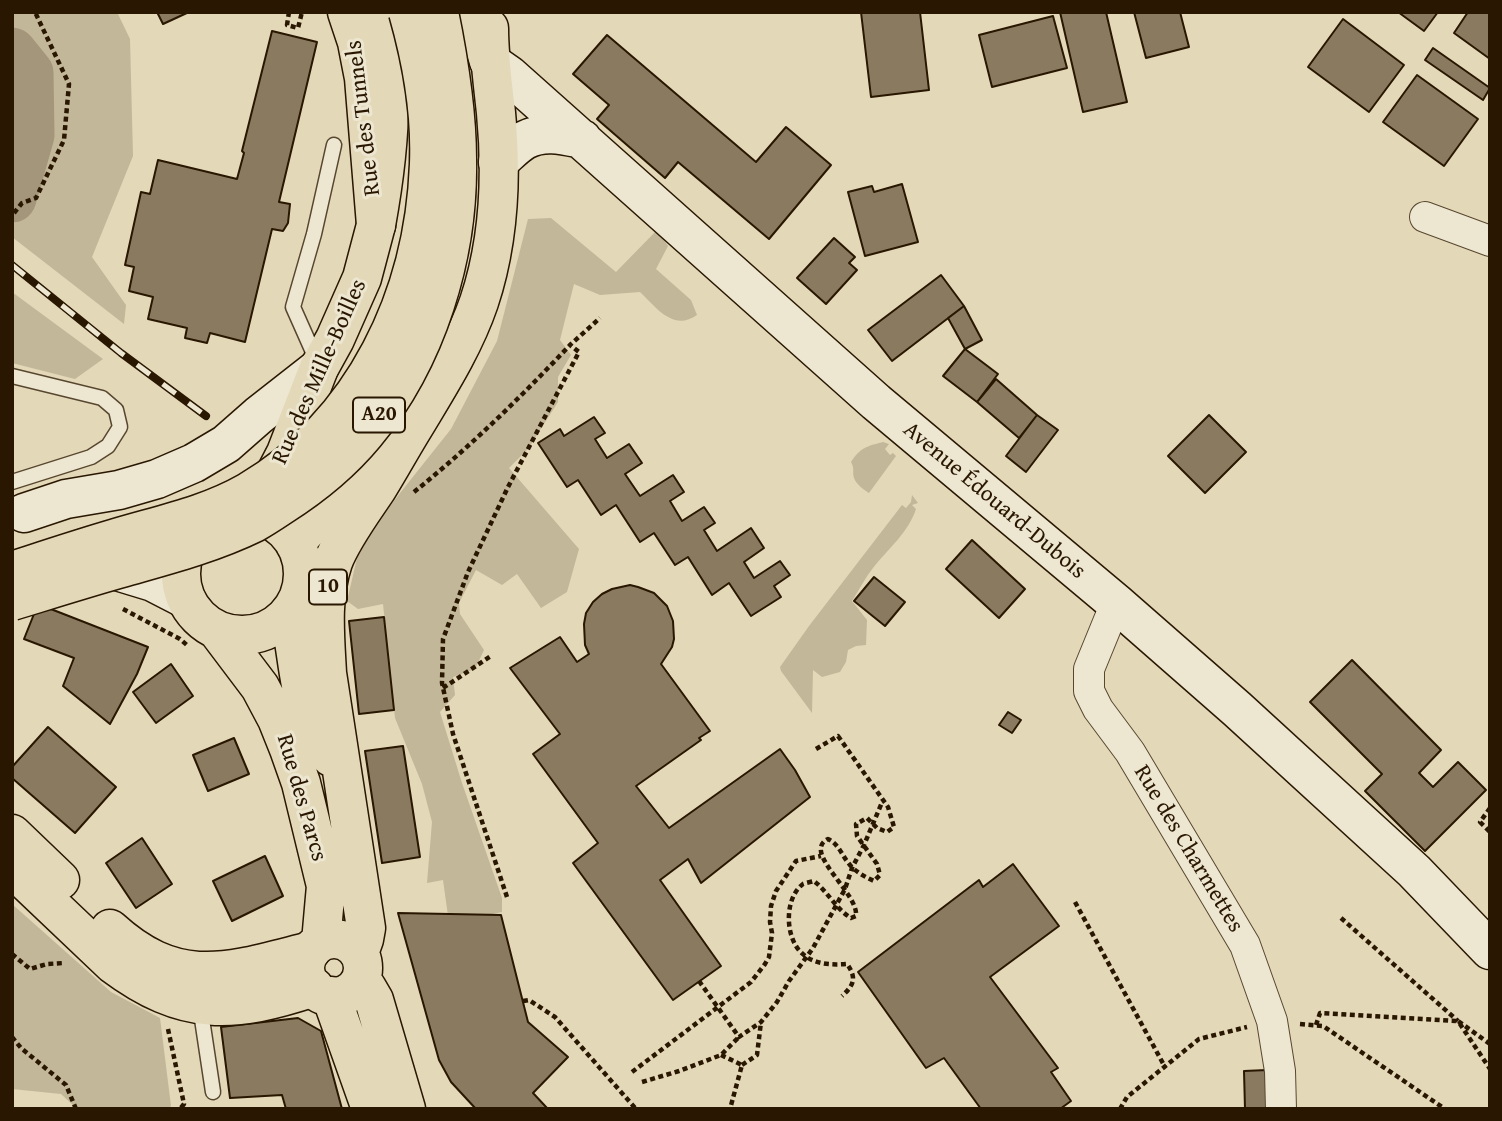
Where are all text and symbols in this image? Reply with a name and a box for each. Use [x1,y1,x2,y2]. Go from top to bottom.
street label: Rue des Tunnels [341,39,387,197]
street label: Rue des Mille-Boilles [267,275,373,469]
road number: A20 [353,398,405,432]
street label: Avenue Édouard-Dubois [897,417,1091,585]
road number: 10 [309,570,347,604]
street label: Rue des Parcs [270,731,332,865]
street label: Rue des Charmettes [1127,760,1249,938]

